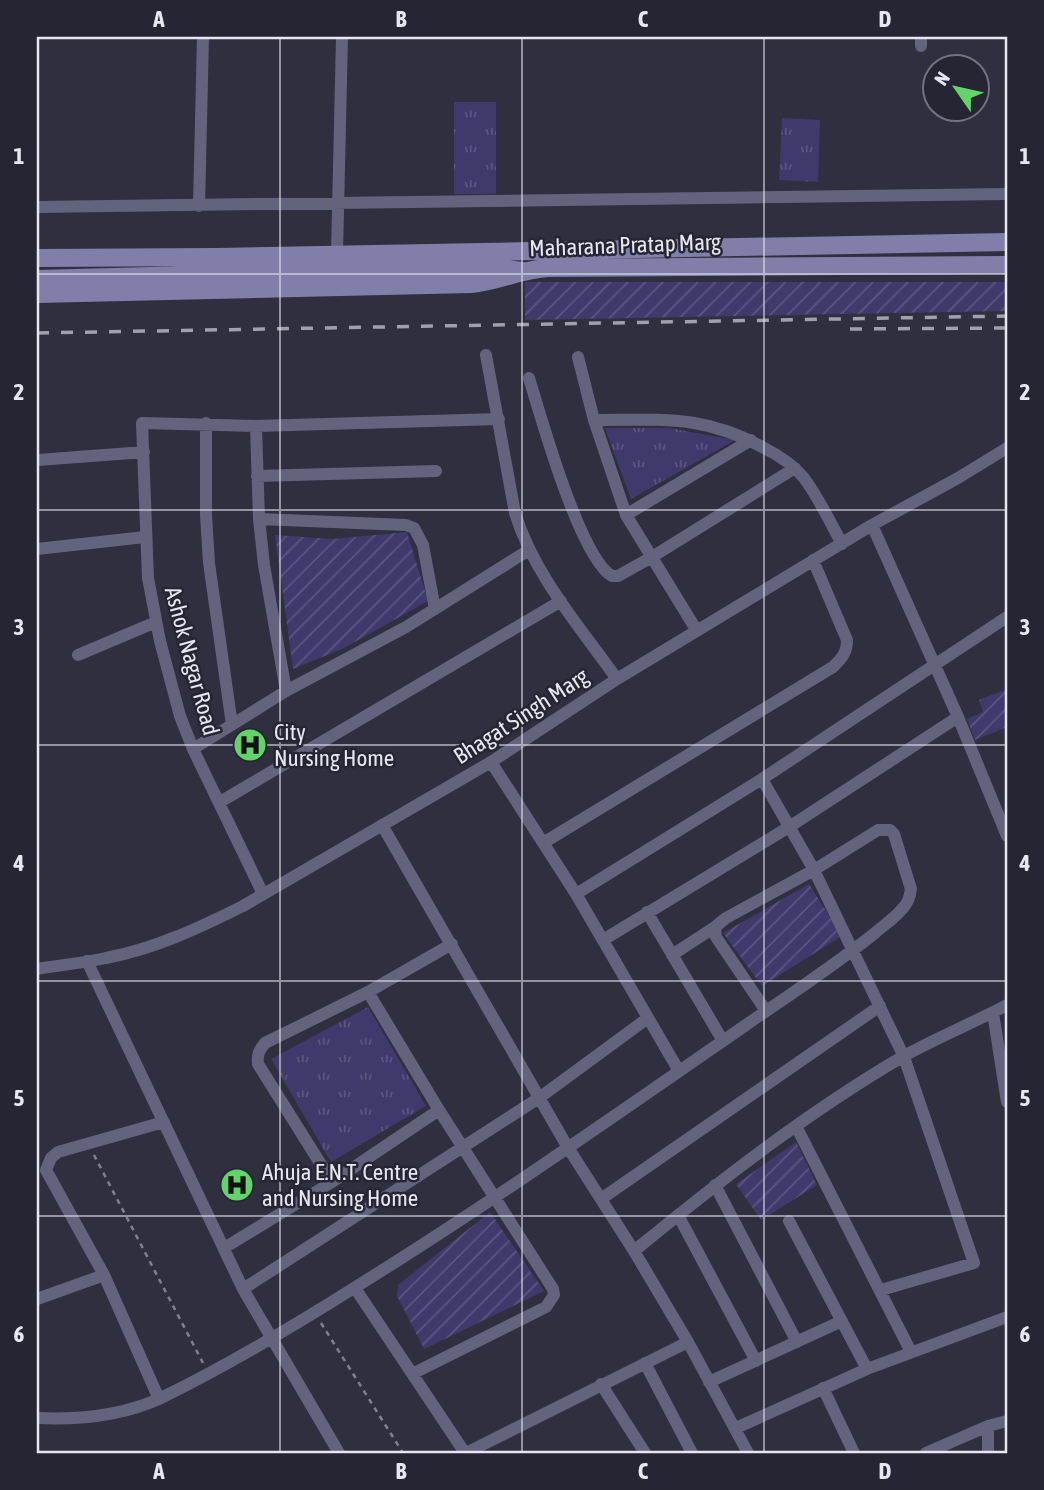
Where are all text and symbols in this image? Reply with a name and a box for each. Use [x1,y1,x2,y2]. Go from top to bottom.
text: A [152,6,165,32]
text: B [396,6,407,32]
text: C [638,6,649,32]
text: D [879,6,892,32]
north arrow [922,52,992,122]
text: N [930,68,954,89]
text: 1 [14,143,25,169]
text: 1 [1020,143,1031,169]
street label: Maharana Pratap Marg [529,229,721,261]
text: 2 [14,379,24,405]
text: 2 [1020,379,1030,405]
street label: Ashok Nagar Road [160,584,224,738]
text: 3 [14,614,24,640]
text: 3 [1020,614,1030,640]
street label: Bhagat Singh Marg [449,663,593,769]
place label: City Nursing Home [274,719,394,771]
hospital icon: City Nursing Home [231,726,269,764]
text: 4 [13,850,25,876]
text: 4 [1019,850,1031,876]
text: 5 [14,1085,25,1111]
text: 5 [1020,1085,1031,1111]
place label: Ahuja E.N.T. Centre and Nursing Home [262,1159,418,1211]
hospital icon: Ahuja E.N.T. Centre and Nursing Home [218,1166,256,1204]
text: 6 [14,1321,25,1347]
text: 6 [1020,1321,1031,1347]
text: A [152,1458,165,1484]
text: B [396,1458,407,1484]
text: C [638,1458,649,1484]
text: D [879,1458,892,1484]

